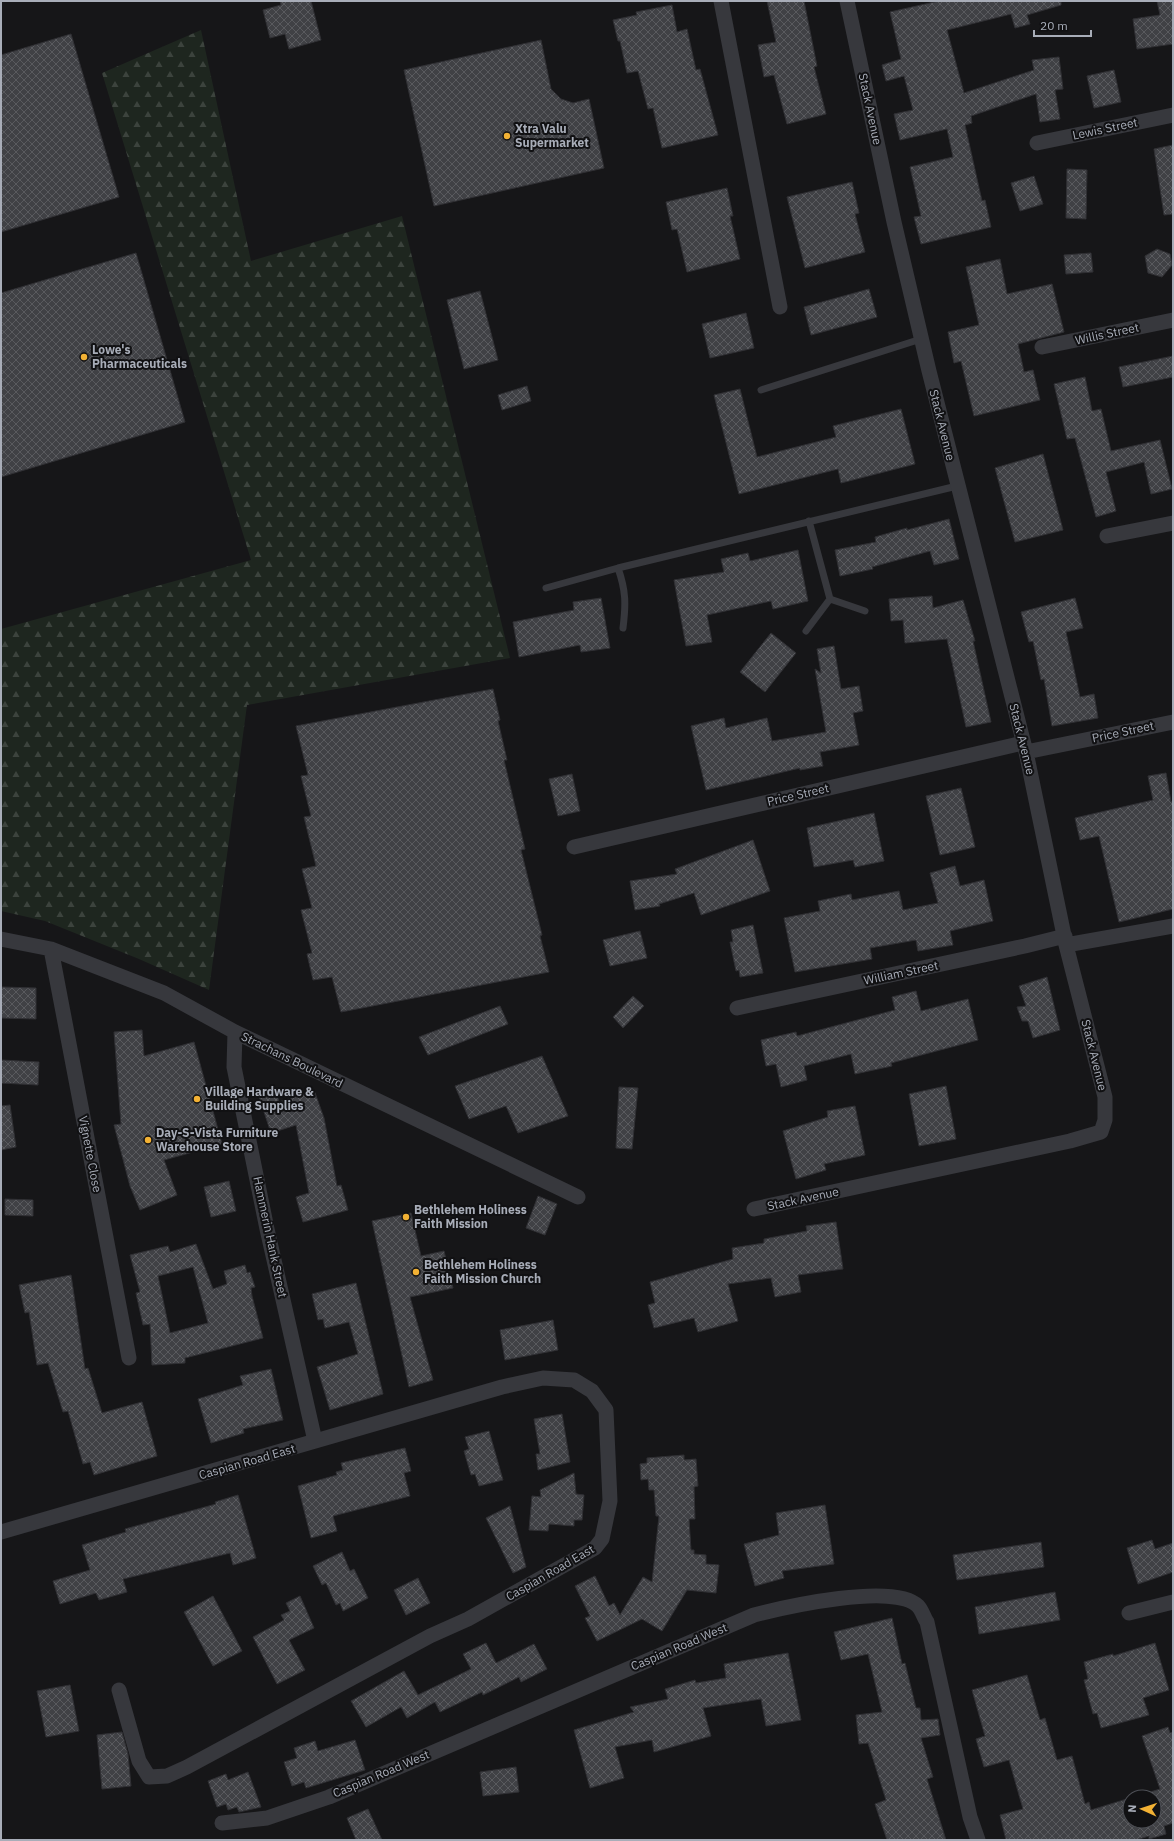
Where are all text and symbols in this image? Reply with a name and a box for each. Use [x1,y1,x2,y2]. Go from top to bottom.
scale bar [1034,12,1091,38]
text: 20 m [1040,18,1068,33]
street label: Stack Avenue [856,72,885,146]
street label: Lewis Street [1071,114,1139,143]
place label: Xtra Valu Supermarket [515,121,589,150]
marker: Xtra Valu Supermarket [502,131,512,141]
street label: Willis Street [1074,319,1140,348]
place label: Lowe's Pharmaceuticals [92,342,187,371]
marker: Lowe's Pharmaceuticals [79,352,89,362]
street label: Stack Avenue [926,388,959,462]
street label: Stack Avenue [1006,702,1039,776]
street label: Price Street [1091,718,1155,745]
street label: Price Street [766,780,830,809]
street label: William Street [862,957,940,988]
street label: Stack Avenue [1078,1018,1111,1092]
street label: Strachans Boulevard [239,1028,346,1091]
place label: Village Hardware & Building Supplies [205,1084,314,1113]
marker: Village Hardware & Building Supplies [192,1094,202,1104]
street label: Vignette Close [76,1114,105,1194]
place label: Day-S-Vista Furniture Warehouse Store [156,1125,279,1154]
marker: Day-S-Vista Furniture Warehouse Store [143,1135,153,1145]
street label: Hammerin Hank Street [250,1175,291,1299]
street label: Stack Avenue [766,1184,840,1213]
place label: Bethlehem Holiness Faith Mission [414,1202,527,1231]
marker: Bethlehem Holiness Faith Mission [401,1212,411,1222]
place label: Bethlehem Holiness Faith Mission Church [424,1257,541,1286]
marker: Bethlehem Holiness Faith Mission Church [411,1267,421,1277]
street label: Caspian Road East [197,1441,297,1482]
street label: Caspian Road East [503,1541,597,1604]
street label: Caspian Road West [628,1619,729,1674]
street label: Caspian Road West [330,1746,431,1801]
north arrow [1122,1789,1162,1829]
text: N [1125,1804,1139,1813]

